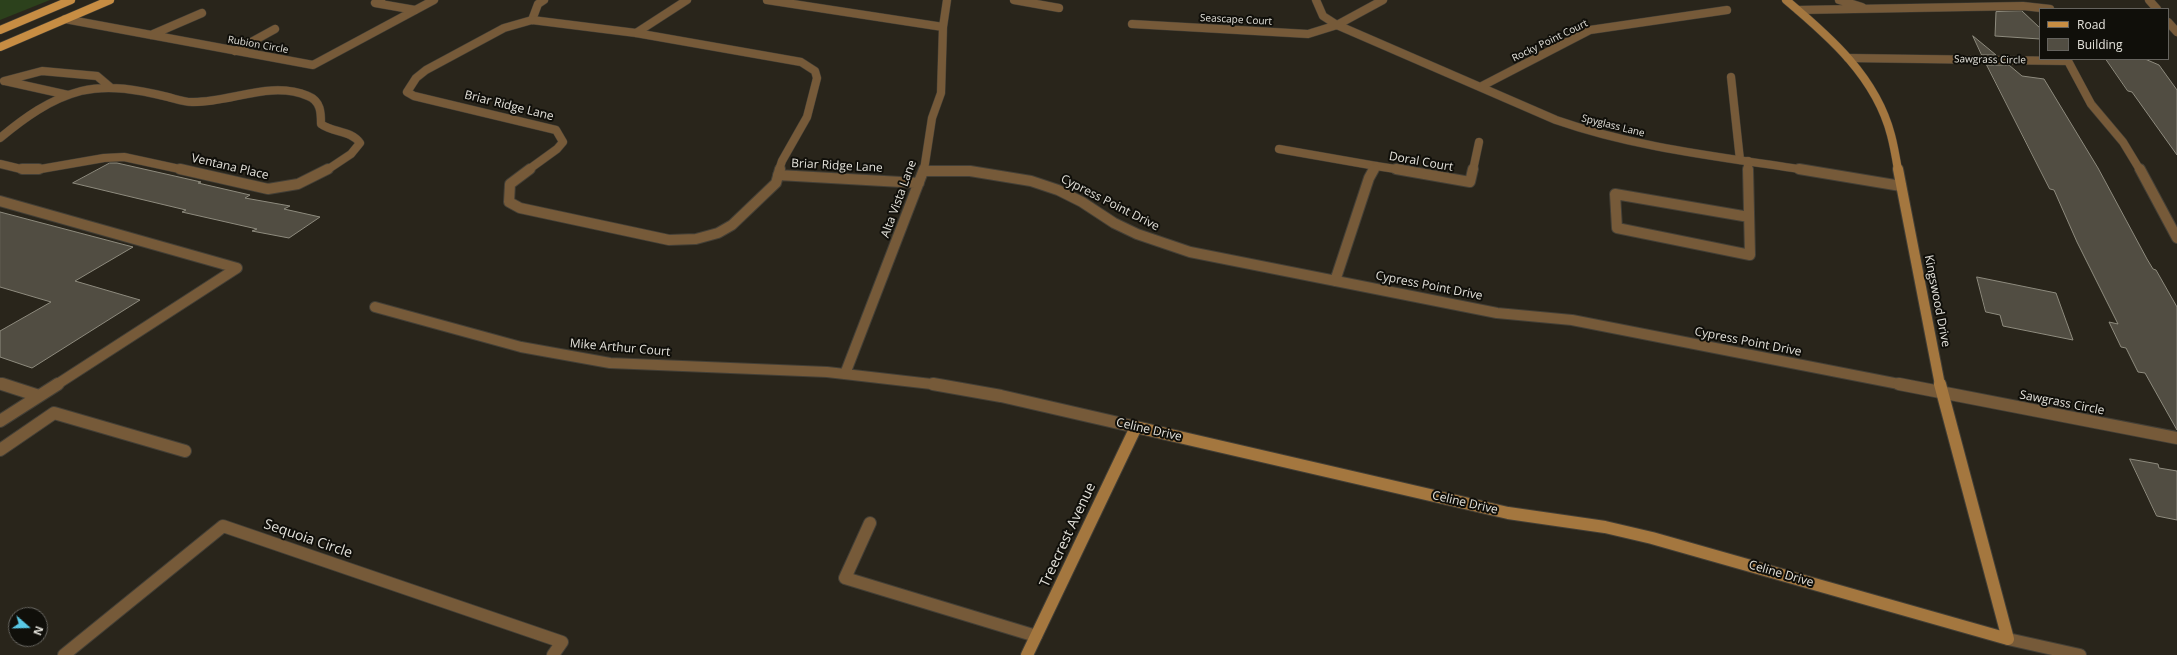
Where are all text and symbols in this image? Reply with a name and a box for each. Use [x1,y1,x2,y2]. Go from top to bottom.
legend [2039,8,2169,60]
street label: Seascape Court [1200,12,1272,28]
text: Road [2077,16,2106,33]
street label: Rocky Point Court [1510,17,1590,65]
street label: Rubion Circle [227,34,289,56]
text: Building [2077,36,2122,53]
street label: Sawgrass Circle [1954,53,2026,67]
street label: Briar Ridge Lane [463,88,555,124]
street label: Spyglass Lane [1580,112,1646,140]
street label: Doral Court [1388,149,1454,175]
street label: Ventana Place [190,151,270,183]
street label: Briar Ridge Lane [791,156,883,176]
street label: Alta Vista Lane [878,158,920,240]
street label: Cypress Point Drive [1058,172,1162,234]
street label: Kingswood Drive [1921,254,1953,348]
street label: Cypress Point Drive [1374,269,1484,303]
street label: Cypress Point Drive [1693,325,1803,359]
street label: Mike Arthur Court [569,336,671,360]
street label: Sawgrass Circle [2018,388,2106,418]
street label: Celine Drive [1115,415,1183,445]
street label: Treecrest Avenue [1036,480,1100,590]
street label: Celine Drive [1431,488,1499,518]
street label: Sequoia Circle [262,516,354,562]
street label: Celine Drive [1747,558,1815,590]
north arrow [8,607,48,647]
text: N [30,624,47,638]

